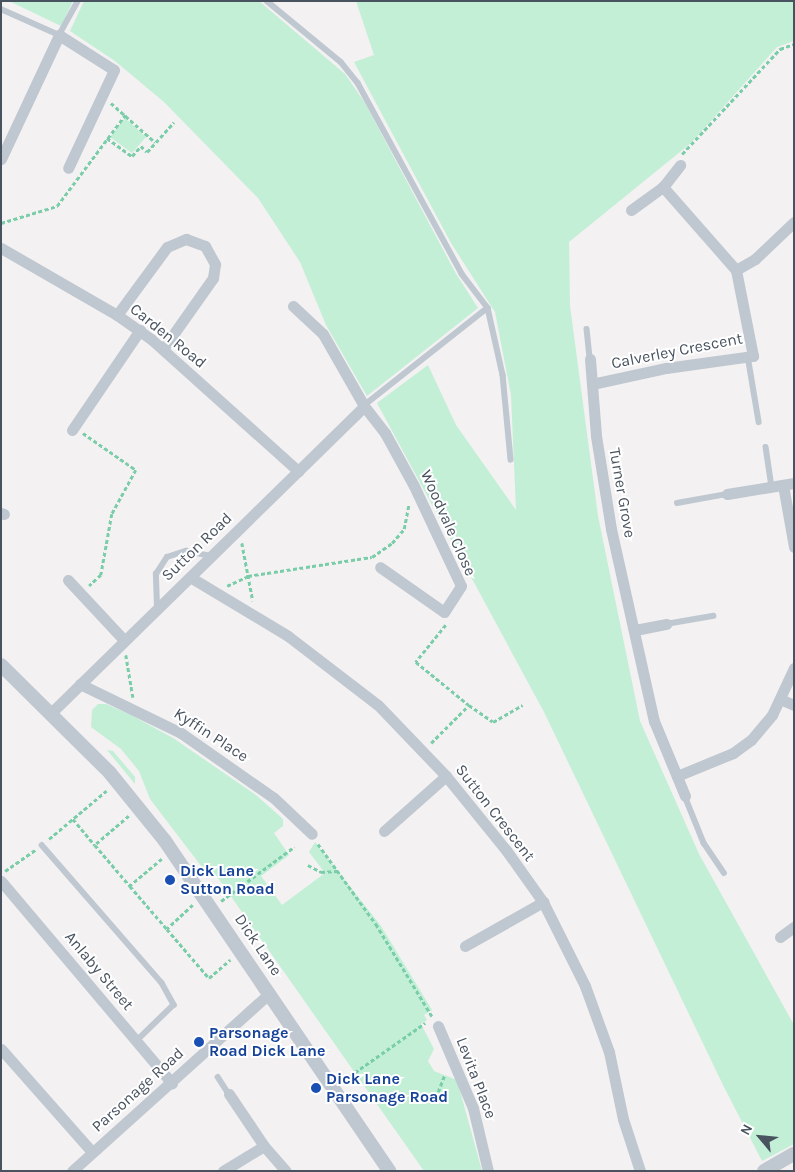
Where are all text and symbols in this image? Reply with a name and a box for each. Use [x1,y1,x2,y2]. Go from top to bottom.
street label: Carden Road [126,299,210,373]
street label: Calverley Crescent [610,329,744,373]
street label: Turner Grove [605,447,639,539]
street label: Woodvale Close [416,467,480,579]
street label: Sutton Road [158,509,236,585]
street label: Kyffin Place [170,704,252,766]
street label: Sutton Crescent [451,761,539,865]
place label: Dick Lane Sutton Road [180,861,274,899]
marker: Dick Lane Sutton Road [164,874,176,886]
street label: Dick Lane [230,910,286,980]
street label: Anlaby Street [61,928,137,1014]
place label: Parsonage Road Dick Lane [209,1023,326,1061]
street label: Levita Place [452,1035,500,1121]
marker: Parsonage Road Dick Lane [193,1036,205,1048]
street label: Parsonage Road [88,1044,188,1136]
place label: Dick Lane Parsonage Road [326,1069,448,1107]
marker: Dick Lane Parsonage Road [310,1082,322,1094]
north arrow [735,1112,785,1162]
text: N [736,1121,756,1138]

